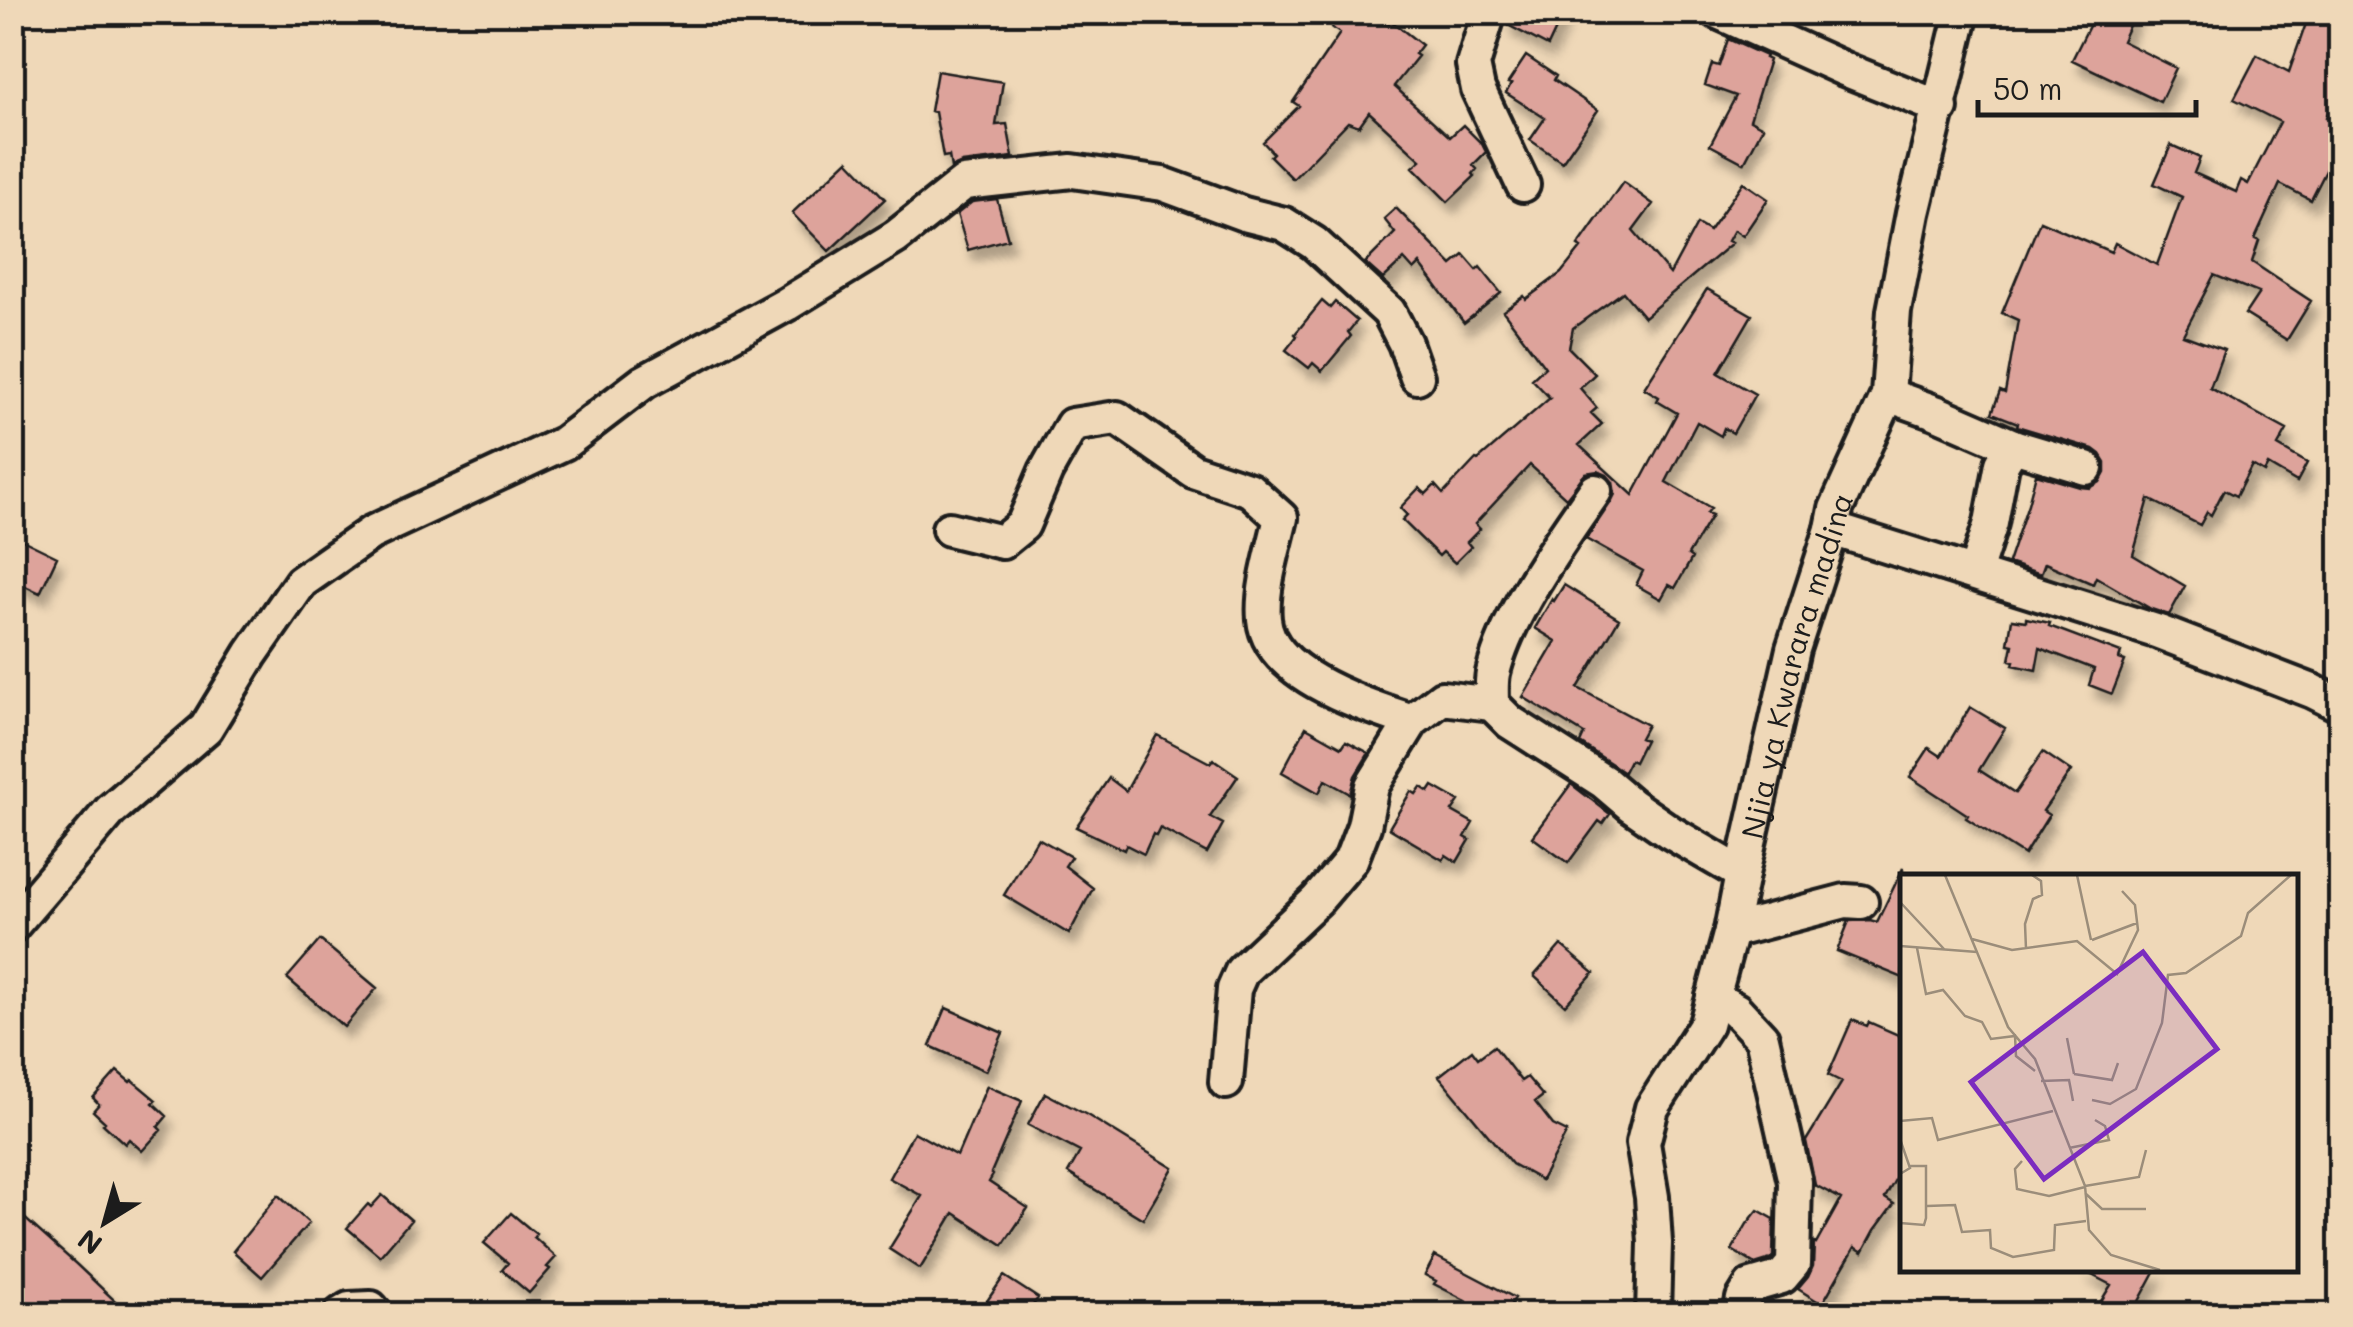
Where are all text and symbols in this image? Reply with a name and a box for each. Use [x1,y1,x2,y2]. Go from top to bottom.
scale bar [1978,55,2196,117]
text: 50 m [1993,68,2063,108]
street label: Njia ya Kwarara madina [1731,485,1861,842]
inset map [1900,874,2298,1272]
north arrow [55,1172,155,1272]
text: N [70,1222,109,1264]

